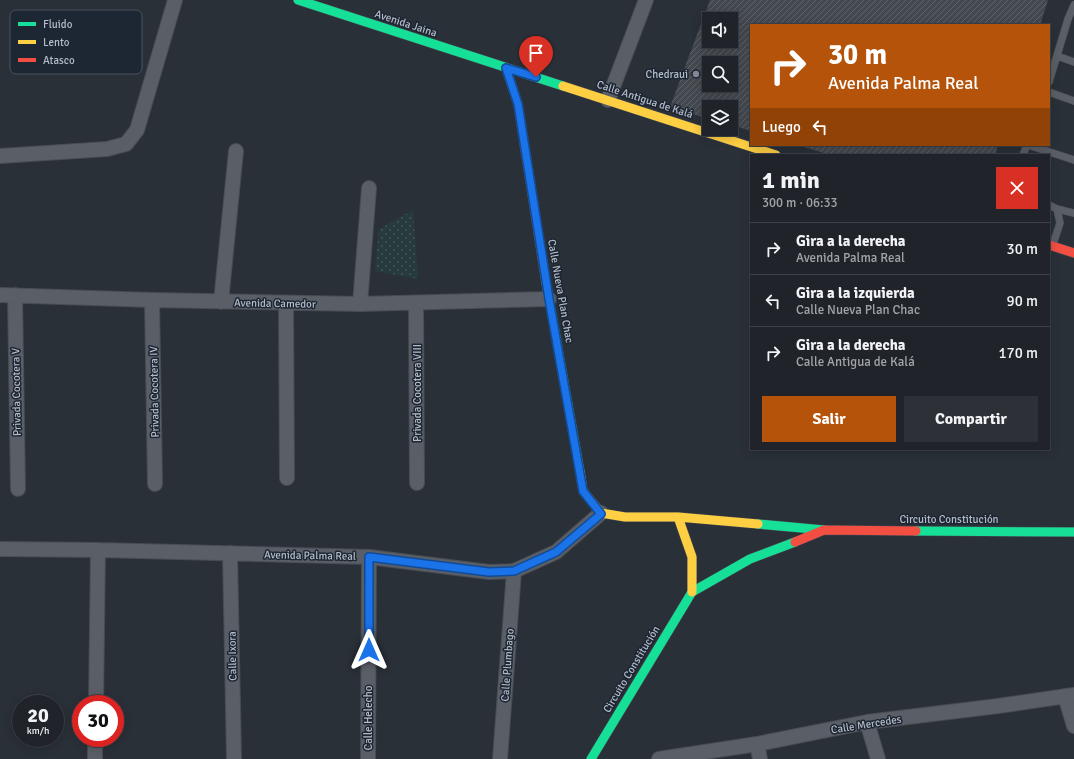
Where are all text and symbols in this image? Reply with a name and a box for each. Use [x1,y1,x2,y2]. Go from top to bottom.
street label: Avenida Jaina [373,7,439,40]
legend [10,10,142,74]
map controls [702,12,738,136]
button: sound [702,12,738,48]
text: Fluido [43,18,73,31]
text: Lento [43,36,70,49]
pin [519,36,553,77]
text: 30 m [828,38,887,72]
icon: right [762,40,814,92]
icon: arrive [525,42,547,64]
text: Atasco [43,54,75,67]
button: search [702,56,738,92]
place label: Chedraui [646,68,688,81]
marker: Chedraui [691,69,701,79]
text: Avenida Palma Real [828,72,979,94]
street label: Calle Antigua de Kalá [595,78,695,121]
button: layers [702,100,738,136]
icon: left [809,116,831,138]
text: Luego [762,118,801,136]
text: 1 min [762,165,820,195]
button: close [996,167,1038,209]
text: 300 m · 06:33 [762,195,838,211]
text: Gira a la derecha [796,232,906,250]
street label: Calle Nueva Plan Chac [545,238,576,344]
icon: right [762,238,784,260]
text: 30 m [1007,240,1038,258]
text: Avenida Palma Real [796,250,905,266]
text: Gira a la izquierda [796,284,915,302]
icon: left [762,290,784,312]
text: 90 m [1007,292,1038,310]
street label: Avenida Camedor [234,296,316,311]
text: Calle Nueva Plan Chac [796,302,920,318]
text: Gira a la derecha [796,336,906,354]
icon: right [762,342,784,364]
street label: Privada Cocotera VIII [411,344,424,442]
text: 170 m [998,344,1038,362]
street label: Privada Cocotera IV [147,346,162,438]
street label: Privada Cocotera V [9,347,24,436]
text: Calle Antigua de Kalá [796,354,915,370]
button: Salir [762,396,896,442]
button: Compartir [904,396,1038,442]
street label: Circuito Constitución [899,513,999,526]
street label: Avenida Palma Real [264,548,356,563]
street label: Circuito Constitución [600,623,663,715]
street label: Calle Plumbago [498,628,517,702]
position arrow [348,629,390,671]
street label: Calle Ixora [226,631,239,681]
street label: Calle Helecho [362,685,375,750]
speed limit sign: 30 [72,695,124,747]
text: 20 [27,703,49,728]
street label: Calle Mercedes [830,712,902,736]
text: km/h [27,725,49,737]

